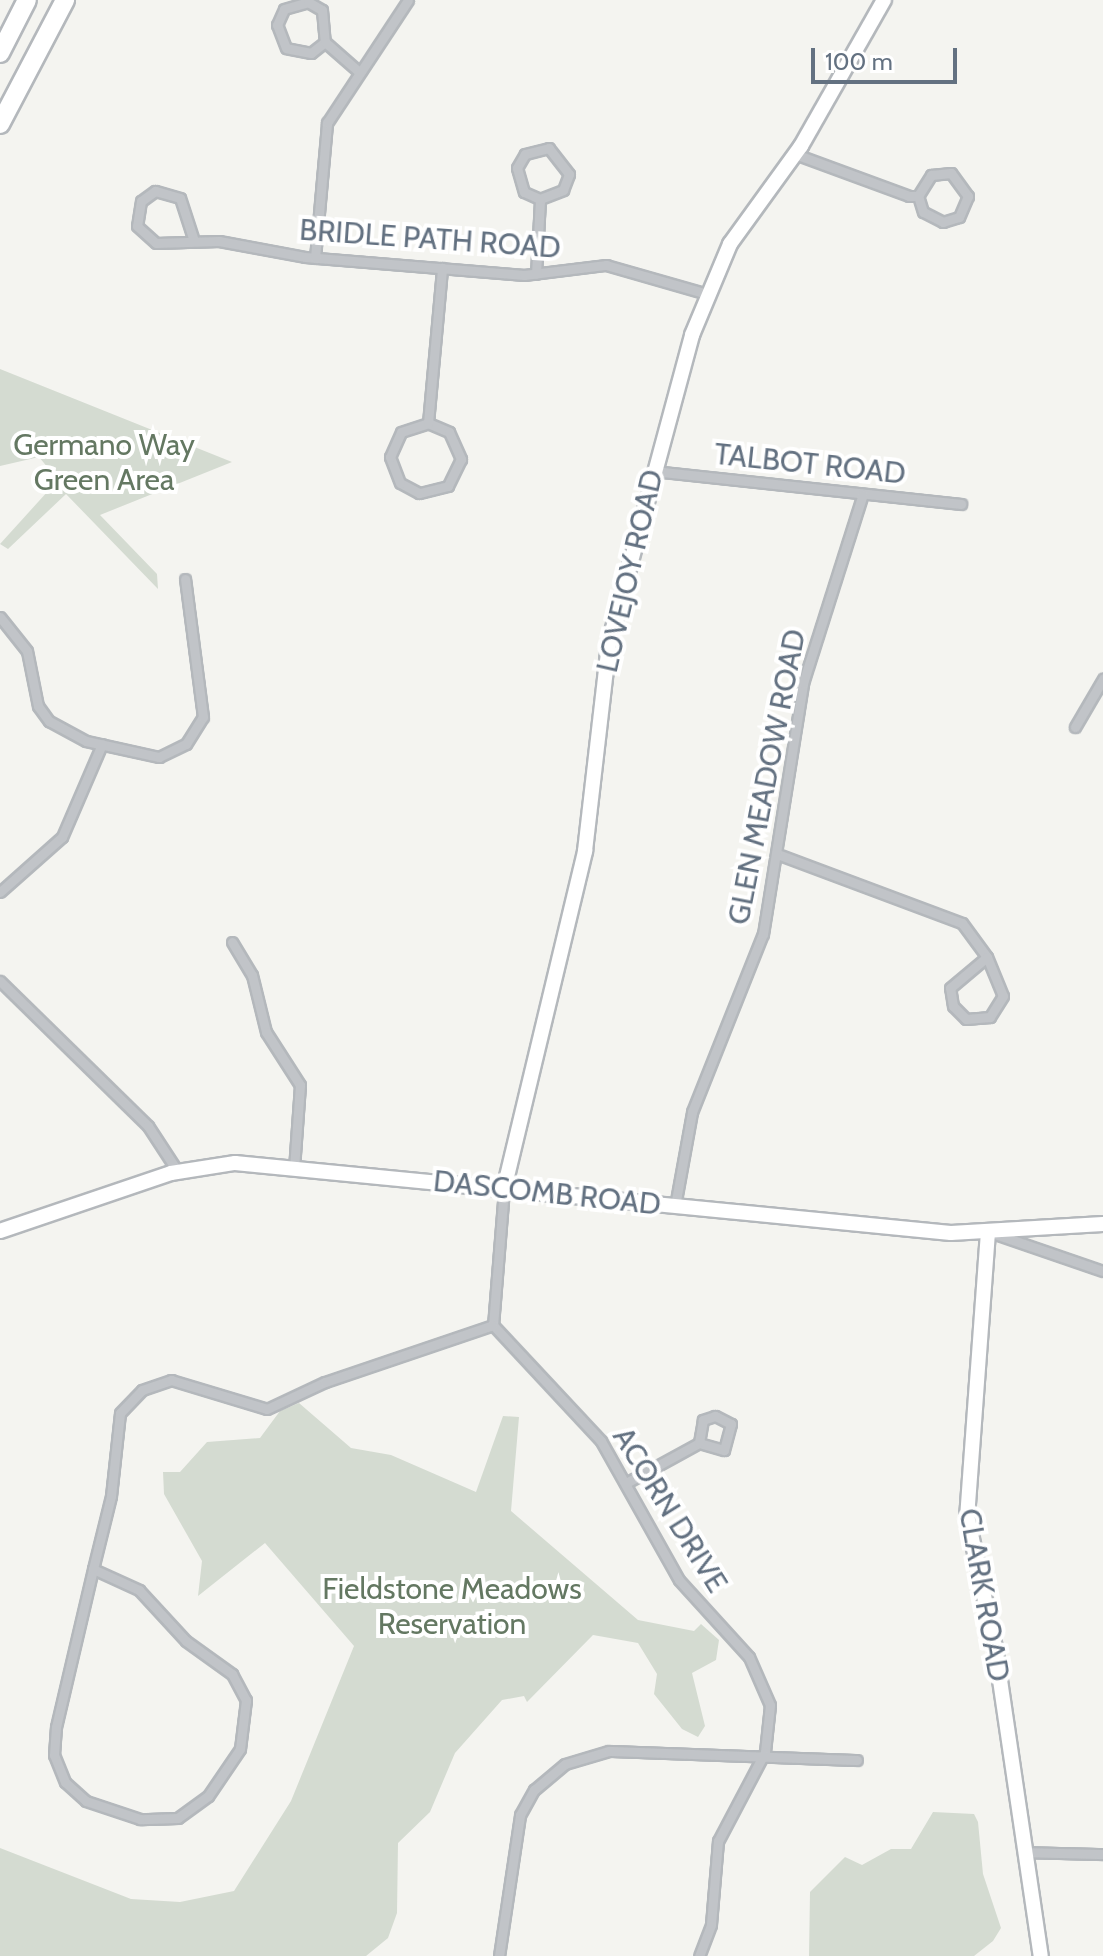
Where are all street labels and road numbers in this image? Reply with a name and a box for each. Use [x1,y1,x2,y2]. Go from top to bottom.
street label: BRIDLE PATH ROAD [298,212,562,266]
street label: TALBOT ROAD [713,436,907,492]
street label: LOVEJOY ROAD [589,466,671,676]
street label: GLEN MEADOW ROAD [721,626,813,928]
street label: DASCOMB ROAD [432,1163,662,1223]
street label: ACORN DRIVE [605,1421,735,1599]
street label: CLARK ROAD [951,1506,1017,1684]

